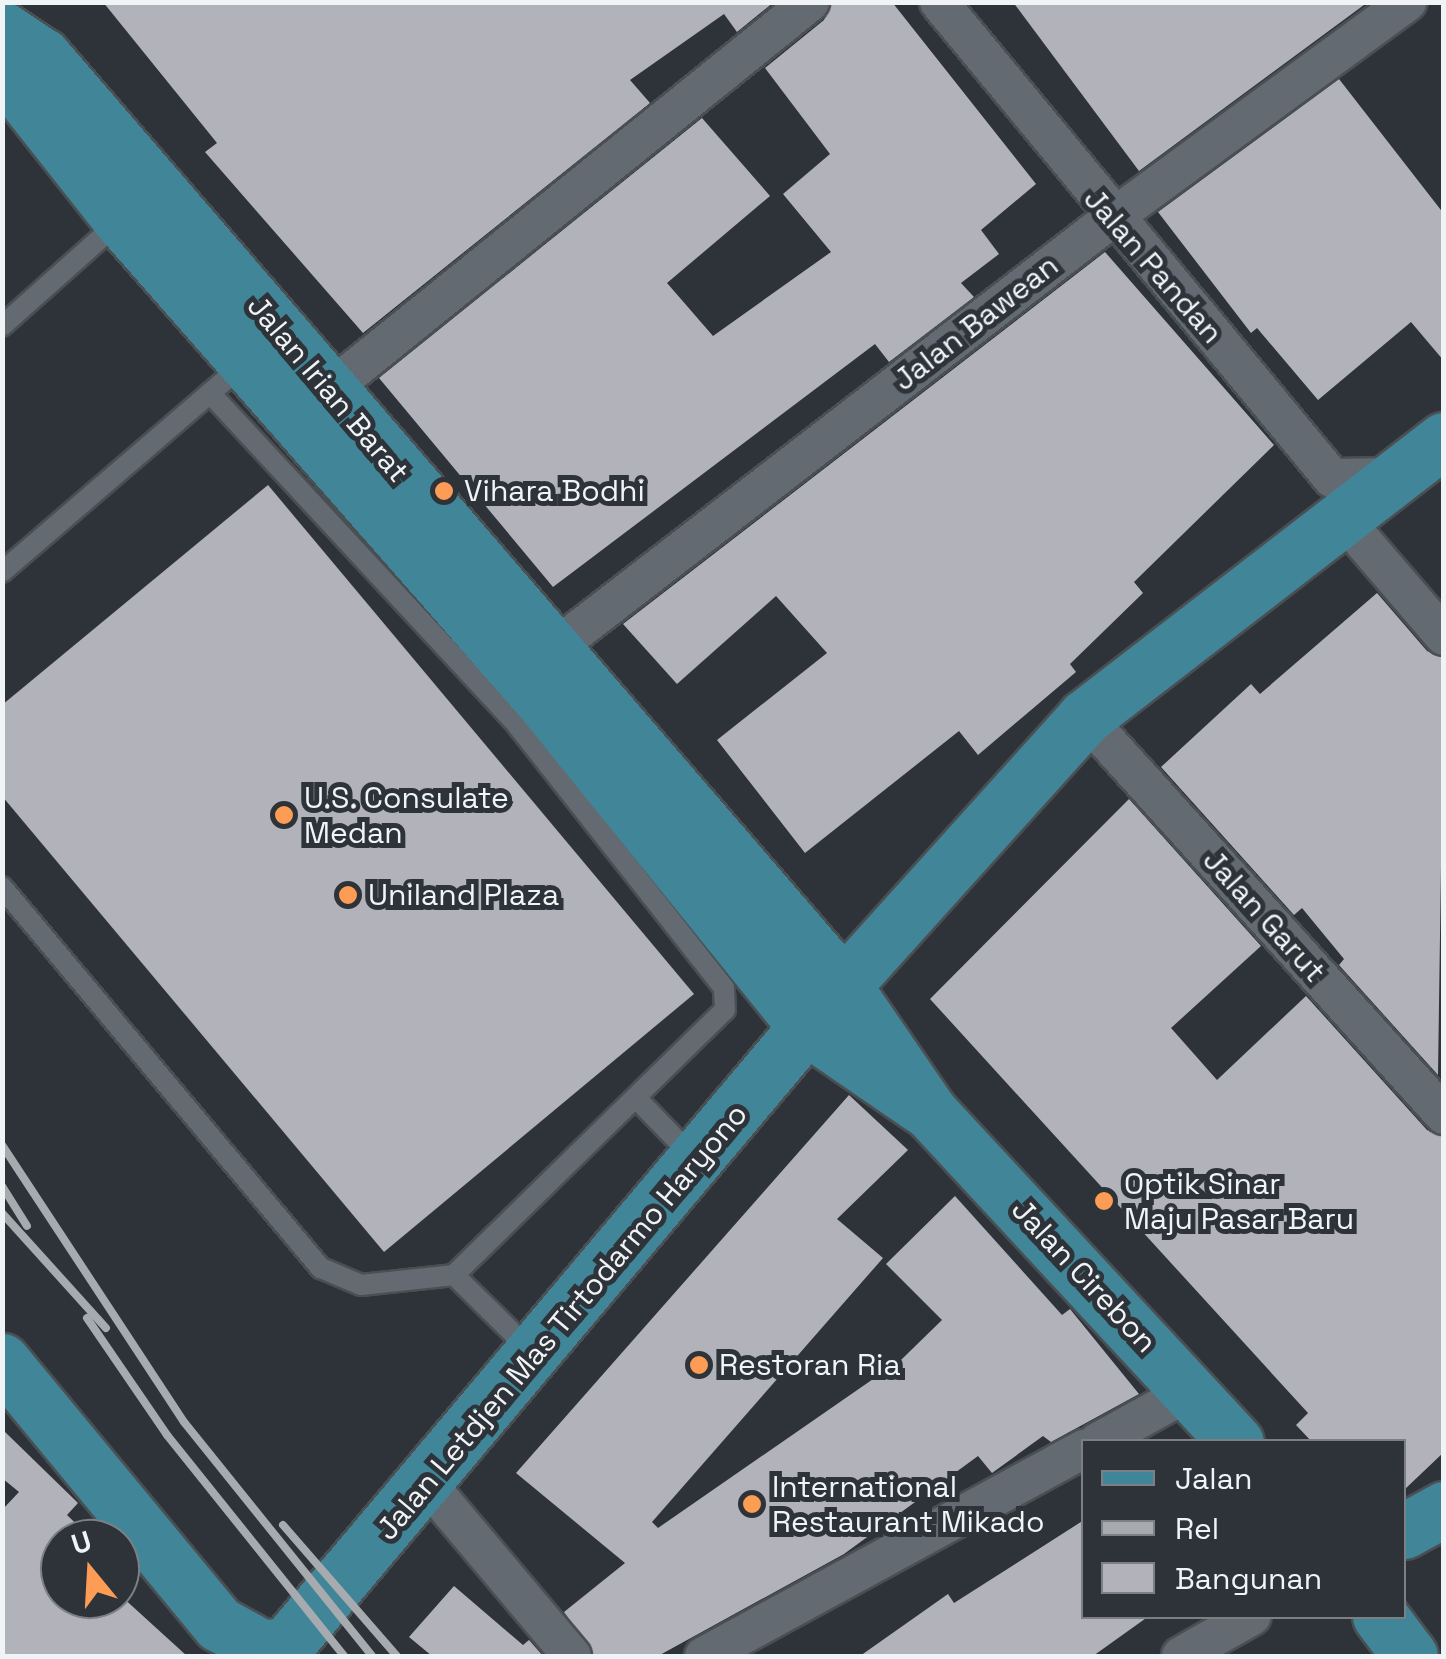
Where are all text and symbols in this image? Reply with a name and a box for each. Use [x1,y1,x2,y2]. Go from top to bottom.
street label: Jalan Pandan [1076,181,1230,351]
street label: Jalan Bawean [887,248,1065,398]
street label: Jalan Irian Barat [240,288,416,490]
place label: Vihara Bodhi [464,473,645,509]
marker: Vihara Bodhi [433,480,455,502]
place label: U.S. Consulate Medan [304,780,510,850]
marker: U.S. Consulate Medan [273,804,295,826]
street label: Jalan Garut [1195,842,1333,990]
place label: Uniland Plaza [368,877,559,913]
marker: Uniland Plaza [337,884,359,906]
street label: Jalan Letdjen Mas Tirtodarmo Haryono [369,1096,755,1548]
place label: Optik Sinar Maju Pasar Baru [1124,1166,1354,1236]
marker: Optik Sinar Maju Pasar Baru [1093,1190,1115,1212]
street label: Jalan Cirebon [1004,1192,1164,1360]
place label: Restoran Ria [719,1347,901,1383]
marker: Restoran Ria [688,1354,710,1376]
legend [1081,1439,1406,1619]
text: Jalan [1175,1459,1252,1498]
place label: International Restaurant Mikado [772,1469,1044,1540]
marker: International Restaurant Mikado [741,1493,763,1515]
text: Rel [1175,1509,1219,1548]
north arrow [40,1519,140,1619]
text: U [67,1522,96,1562]
text: Bangunan [1175,1559,1322,1598]

